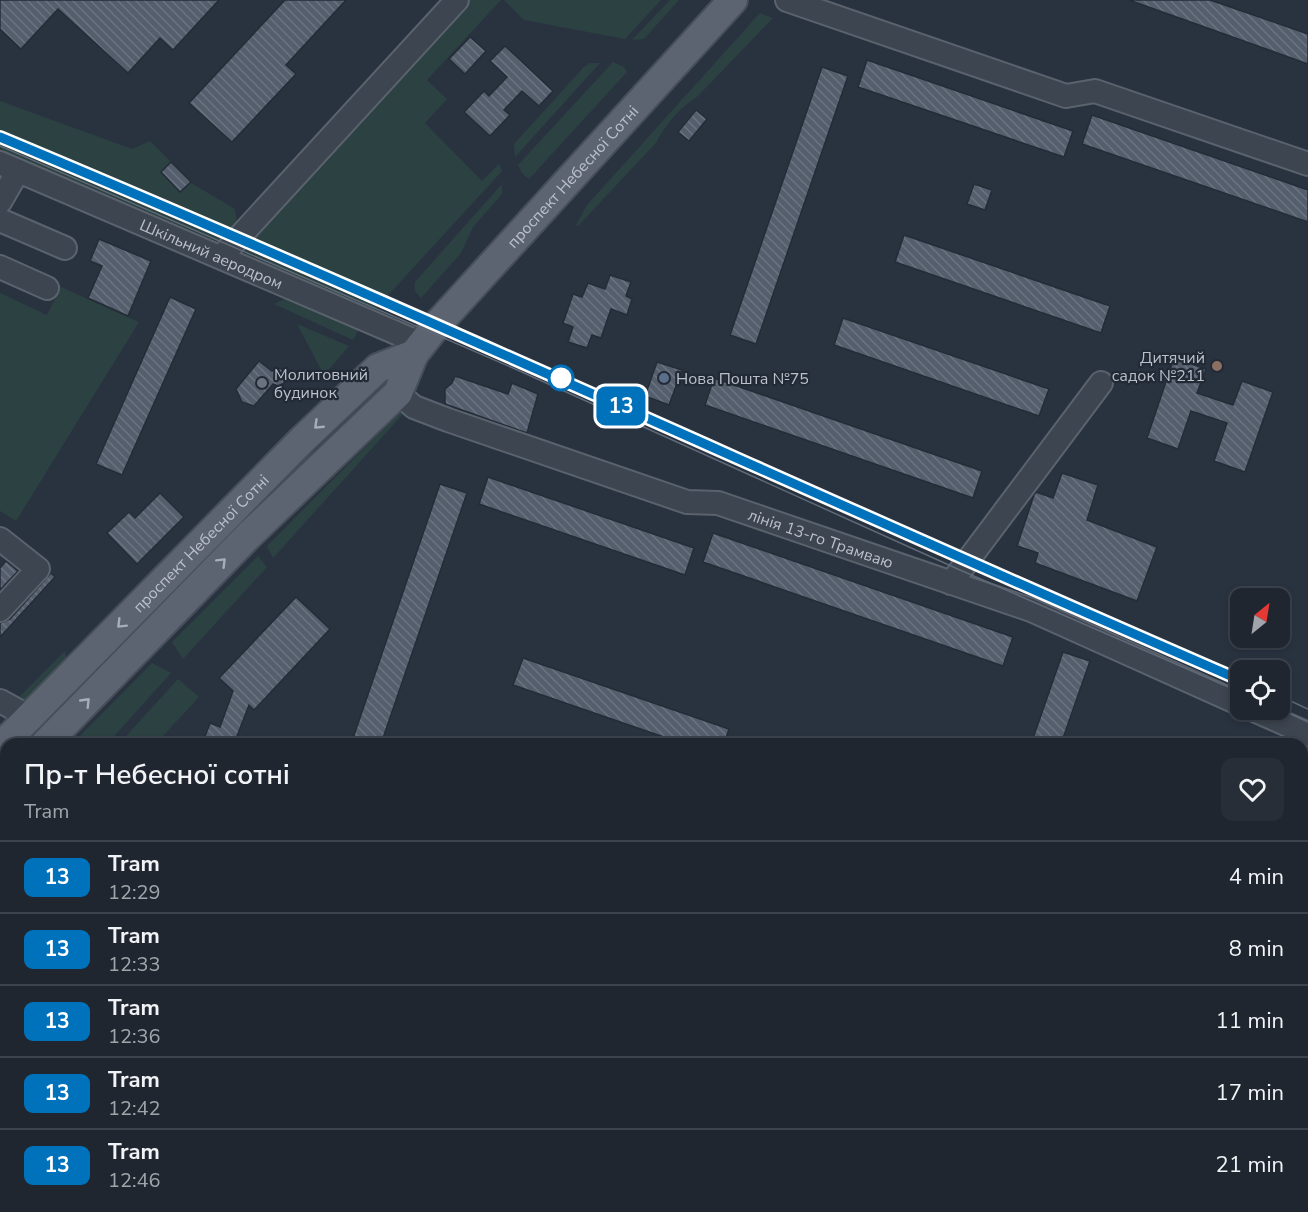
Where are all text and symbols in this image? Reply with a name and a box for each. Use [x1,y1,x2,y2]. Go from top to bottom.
street label: проспект Небесної Сотні [502,101,644,253]
street label: Шкільний аеродром [136,214,286,295]
place label: Дитячий садок №211 [1112,347,1205,387]
marker: Дитячий садок №211 [1210,359,1224,373]
place label: Молитовний будинок [274,364,368,404]
unlabelled marker [548,365,574,391]
place label: Нова Пошта №75 [676,368,809,390]
marker: Нова Пошта №75 [657,371,671,385]
marker: Молитовний будинок [255,376,269,390]
line badge: 13 [594,386,648,426]
text: 13 [608,392,634,420]
one-way arrow [314,418,325,429]
street label: проспект Небесної Сотні [128,470,274,618]
street label: лінія 13-го Трамваю [745,504,896,574]
one-way arrow [215,559,226,569]
north arrow [1230,588,1290,648]
map controls [1230,588,1290,720]
one-way arrow [118,616,129,627]
button: locate [1230,660,1290,720]
one-way arrow [79,698,90,708]
text: Пр-т Небесної сотні [24,756,290,794]
button: heart [1221,758,1284,821]
text: Tram [24,798,69,825]
text: Tram [108,849,160,879]
text: 4 min [1229,862,1284,892]
text: 13 [44,863,70,891]
text: 12:29 [108,879,161,906]
text: Tram [108,921,160,951]
text: 8 min [1229,934,1284,964]
text: 13 [44,935,70,963]
text: 12:33 [108,951,161,978]
text: Tram [108,993,160,1023]
text: 11 min [1216,1006,1284,1036]
text: 13 [44,1007,70,1035]
text: 12:36 [108,1023,161,1050]
text: Tram [108,1065,160,1095]
text: 17 min [1216,1078,1284,1108]
text: 13 [44,1079,70,1107]
text: 12:42 [108,1095,161,1122]
text: Tram [108,1137,160,1167]
text: 21 min [1216,1150,1284,1180]
text: 13 [44,1151,70,1179]
text: 12:46 [108,1167,161,1194]

